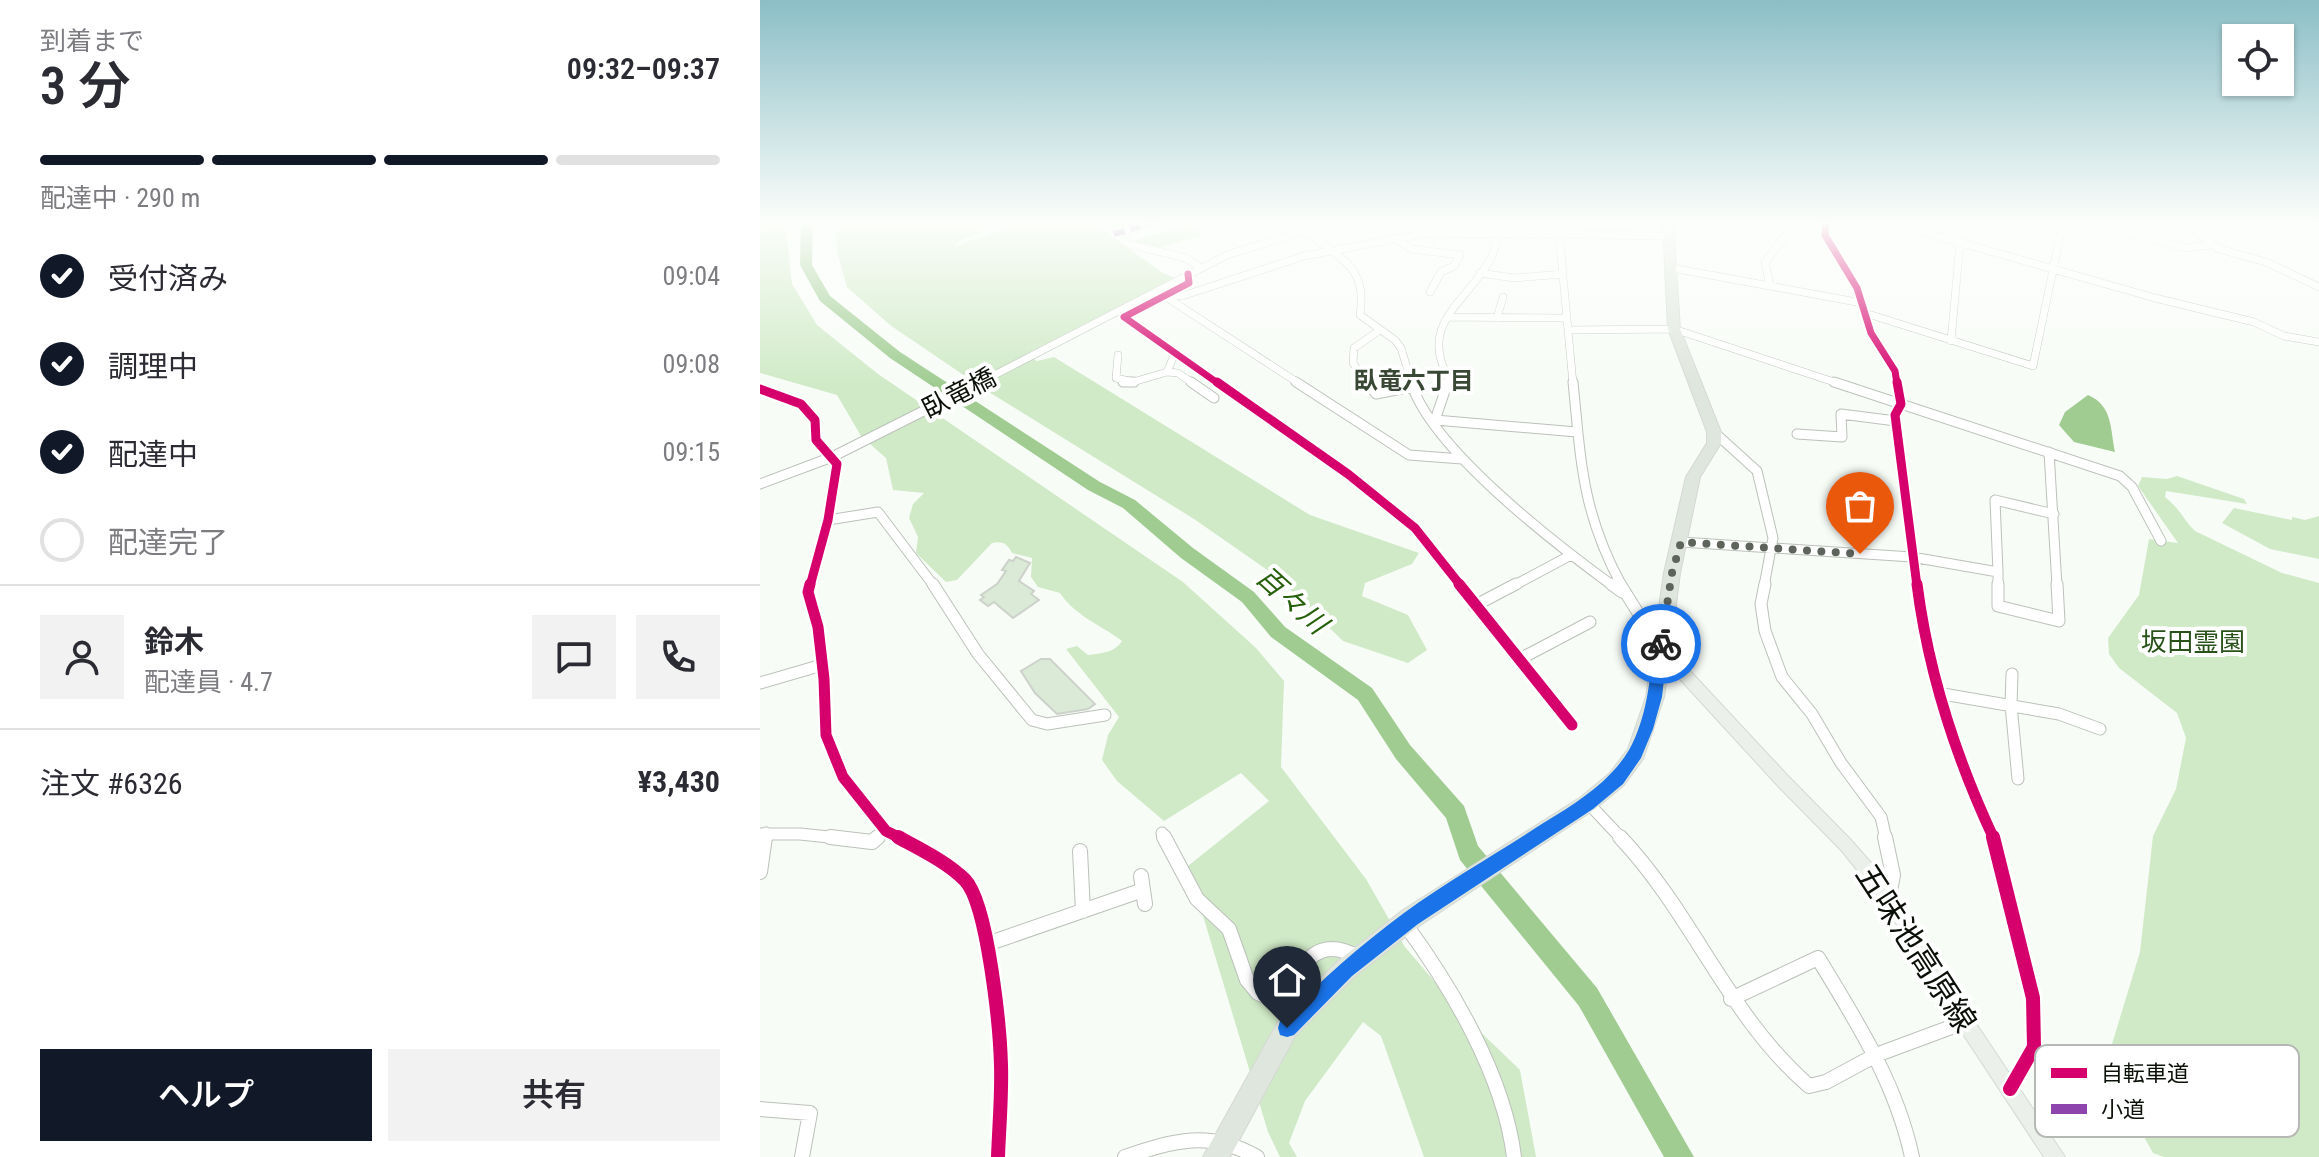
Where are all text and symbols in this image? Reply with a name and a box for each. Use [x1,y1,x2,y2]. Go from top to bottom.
map controls [2222,24,2294,96]
button: locate [2222,24,2294,96]
text: 到着まで [40,26,144,56]
text: 09:32–09:37 [567,51,720,86]
text: 3 分 [40,56,130,117]
text: 配達中 · 290 m [40,183,200,213]
icon: check [40,254,84,298]
text: 受付済み [108,261,228,296]
text: 09:04 [663,261,720,291]
icon: check [40,342,84,386]
text: 調理中 [108,349,198,384]
text: 09:08 [663,349,720,379]
street label: 臥竜橋 [917,362,1001,424]
district label: 臥竜六丁目 [1354,367,1474,395]
icon: check [40,430,84,474]
text: 配達中 [108,437,198,472]
text: 09:15 [663,437,720,467]
pin [1826,472,1894,554]
icon: bag [1838,484,1882,528]
text: 配達完了 [108,525,228,560]
water label: 百々川 [1249,560,1336,643]
courier [1621,604,1701,684]
button: person [40,615,124,699]
button: chat [532,615,616,699]
button: phone [636,615,720,699]
icon: bike [1639,622,1683,666]
text: 鈴木 [144,624,204,659]
park label: 坂田霊園 [2141,627,2245,657]
text: 配達員 · 4.7 [144,667,273,697]
text: ¥3,430 [638,764,720,799]
text: 注文 #6326 [40,766,183,801]
street label: 五味池高原線 [1848,857,1984,1039]
pin [1253,946,1321,1028]
icon: home [1265,958,1309,1002]
legend [2035,1045,2299,1137]
button: ヘルプ [40,1049,372,1141]
button: 共有 [388,1049,720,1141]
text: 自転車道 [2101,1061,2189,1086]
text: 小道 [2101,1097,2145,1122]

